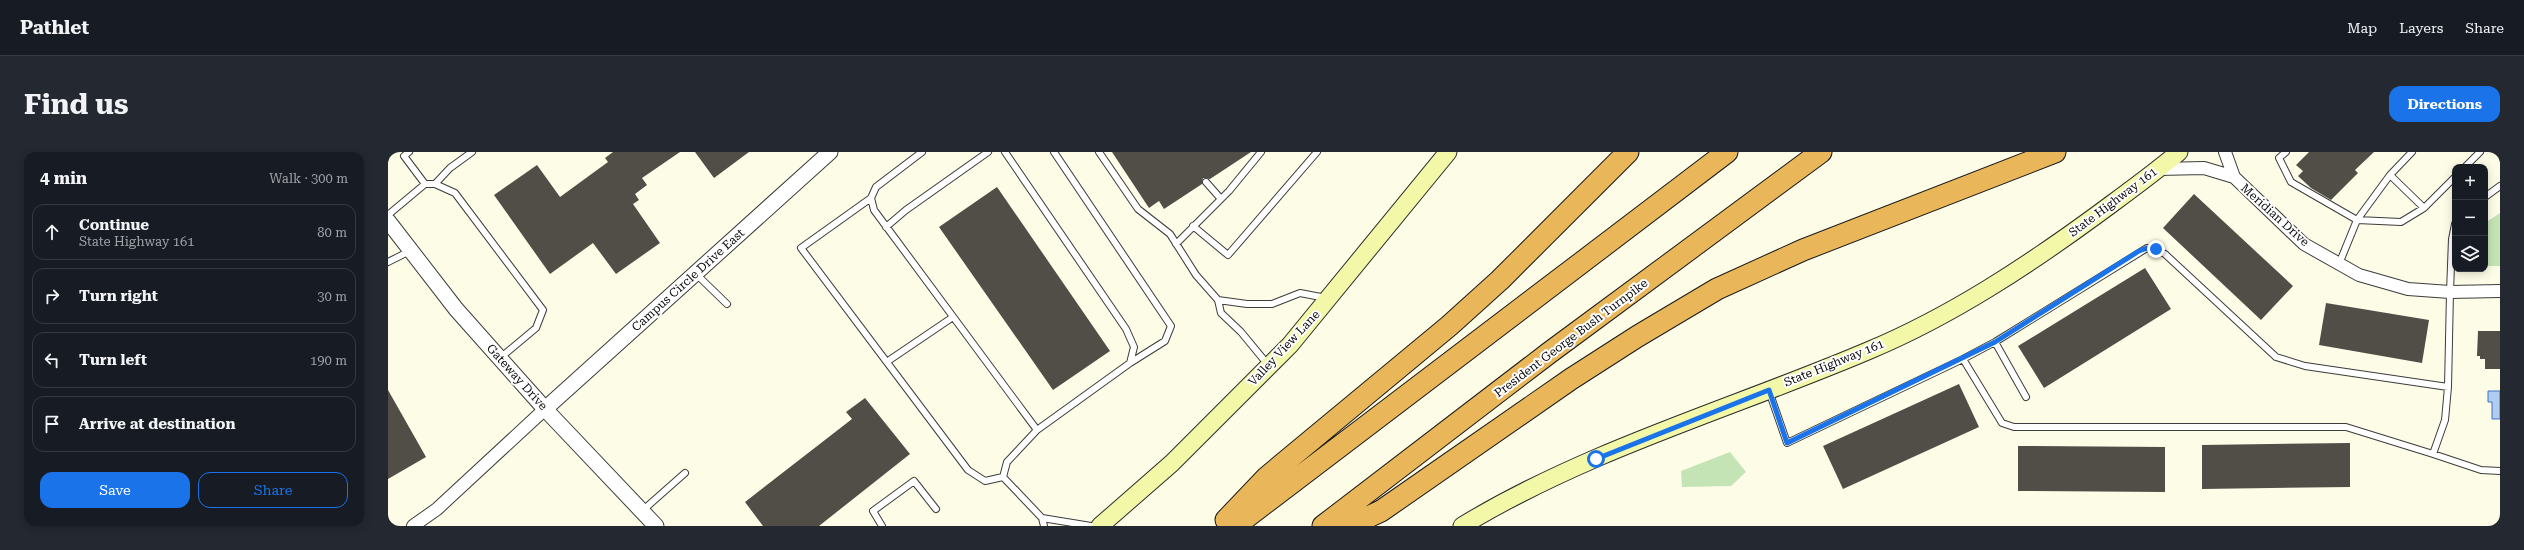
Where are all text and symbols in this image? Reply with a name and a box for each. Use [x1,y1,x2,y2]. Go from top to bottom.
text: Pathlet [20,16,89,39]
text: Map [2347,20,2377,36]
text: Layers [2399,20,2443,36]
text: Share [2465,20,2504,36]
button: Directions [2389,86,2500,122]
text: Find us [24,88,128,121]
street label: State Highway 161 [2066,164,2160,240]
map controls [2452,164,2488,272]
button: + [2452,164,2488,200]
text: 4 min [40,168,87,188]
text: Walk · 300 m [269,171,348,186]
street label: Meridian Drive [2238,181,2312,250]
button: − [2452,200,2488,236]
text: Continue [79,216,149,234]
icon: ahead [41,221,63,243]
text: 80 m [317,225,347,240]
street label: Campus Circle Drive East [629,225,747,334]
text: State Highway 161 [79,234,195,249]
button: layers [2452,236,2488,272]
route end [2147,240,2165,258]
street label: President George Bush Turnpike [1492,276,1651,400]
icon: right [41,285,63,307]
text: Turn right [79,287,158,305]
text: 30 m [317,289,347,304]
street label: Valley View Lane [1245,307,1323,389]
street label: State Highway 161 [1782,336,1886,389]
street label: Gateway Drive [484,341,551,413]
icon: left [41,349,63,371]
text: Turn left [79,351,147,369]
text: 190 m [310,353,347,368]
icon: arrive [41,413,63,435]
text: Arrive at destination [79,415,235,433]
route start [1587,450,1605,468]
button: Save [40,472,190,508]
button: Share [198,472,348,508]

